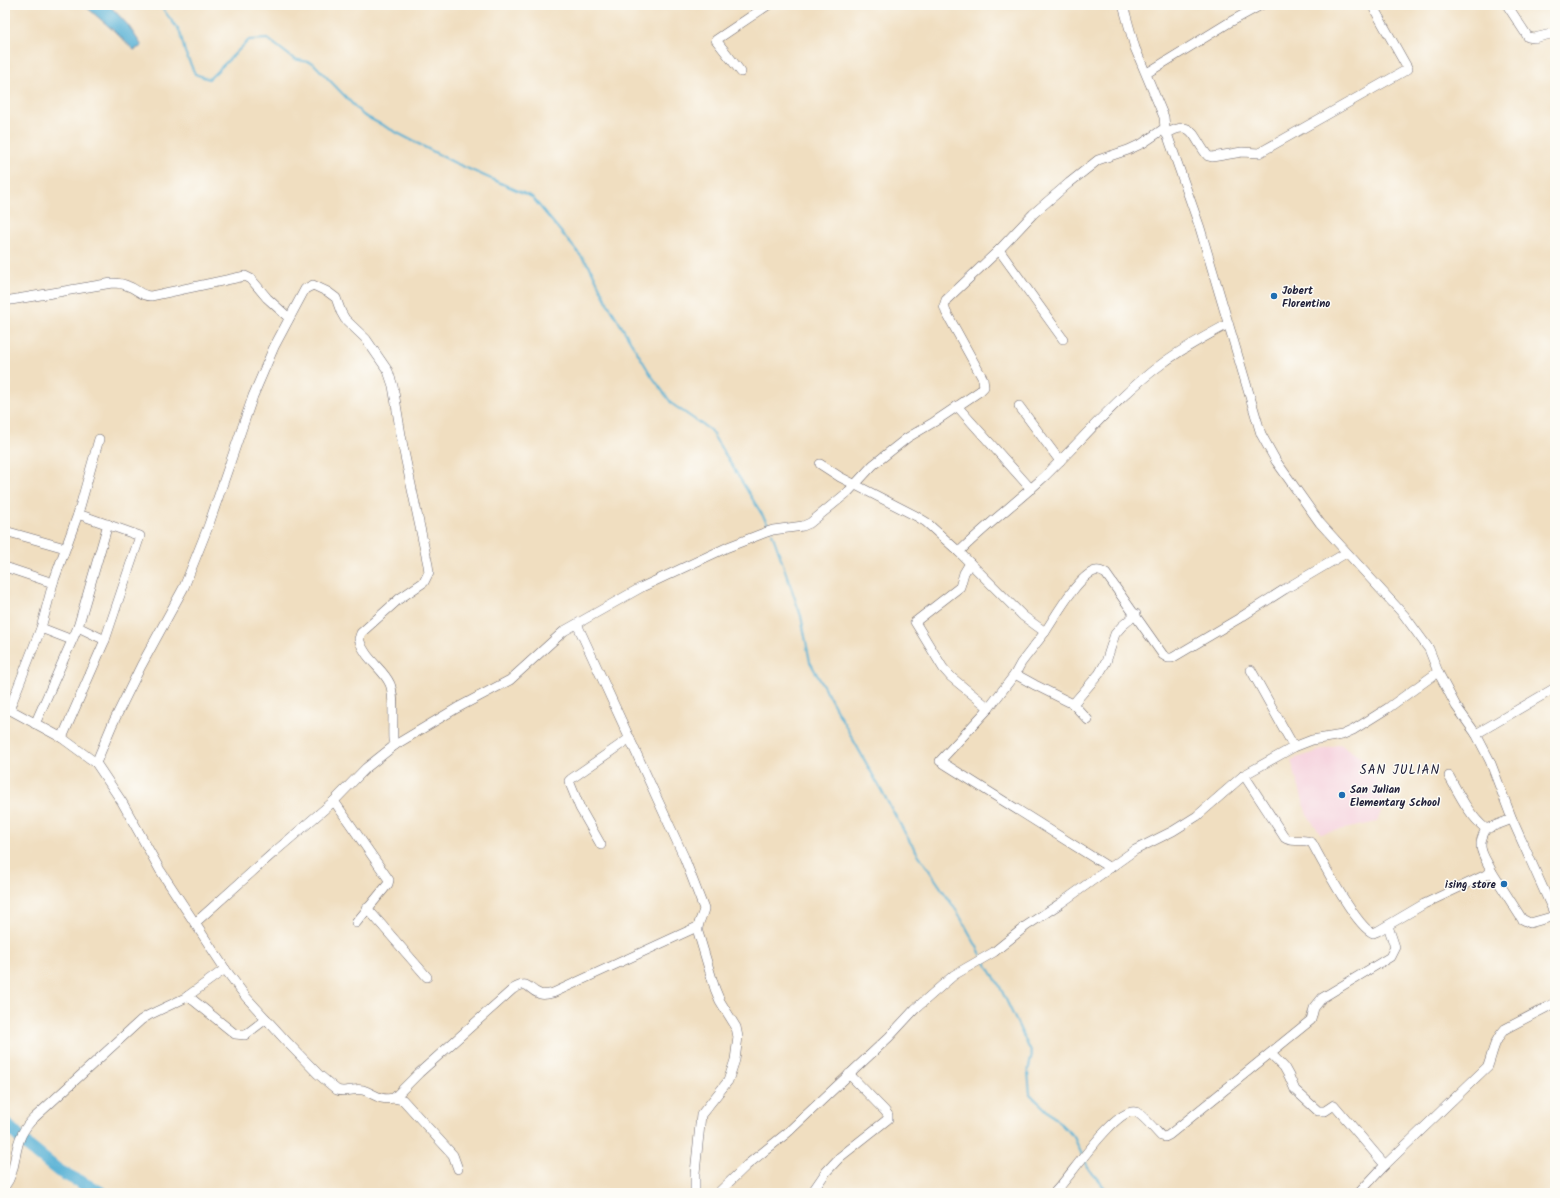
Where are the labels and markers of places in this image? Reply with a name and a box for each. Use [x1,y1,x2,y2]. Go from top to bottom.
place label: Jobert Florentino [1282,282,1330,313]
marker: Jobert Florentino [1269,291,1279,301]
place label: San Julian Elementary School [1350,781,1440,812]
marker: San Julian Elementary School [1337,790,1347,800]
place label: ising store [1445,876,1497,894]
marker: ising store [1499,879,1509,889]

